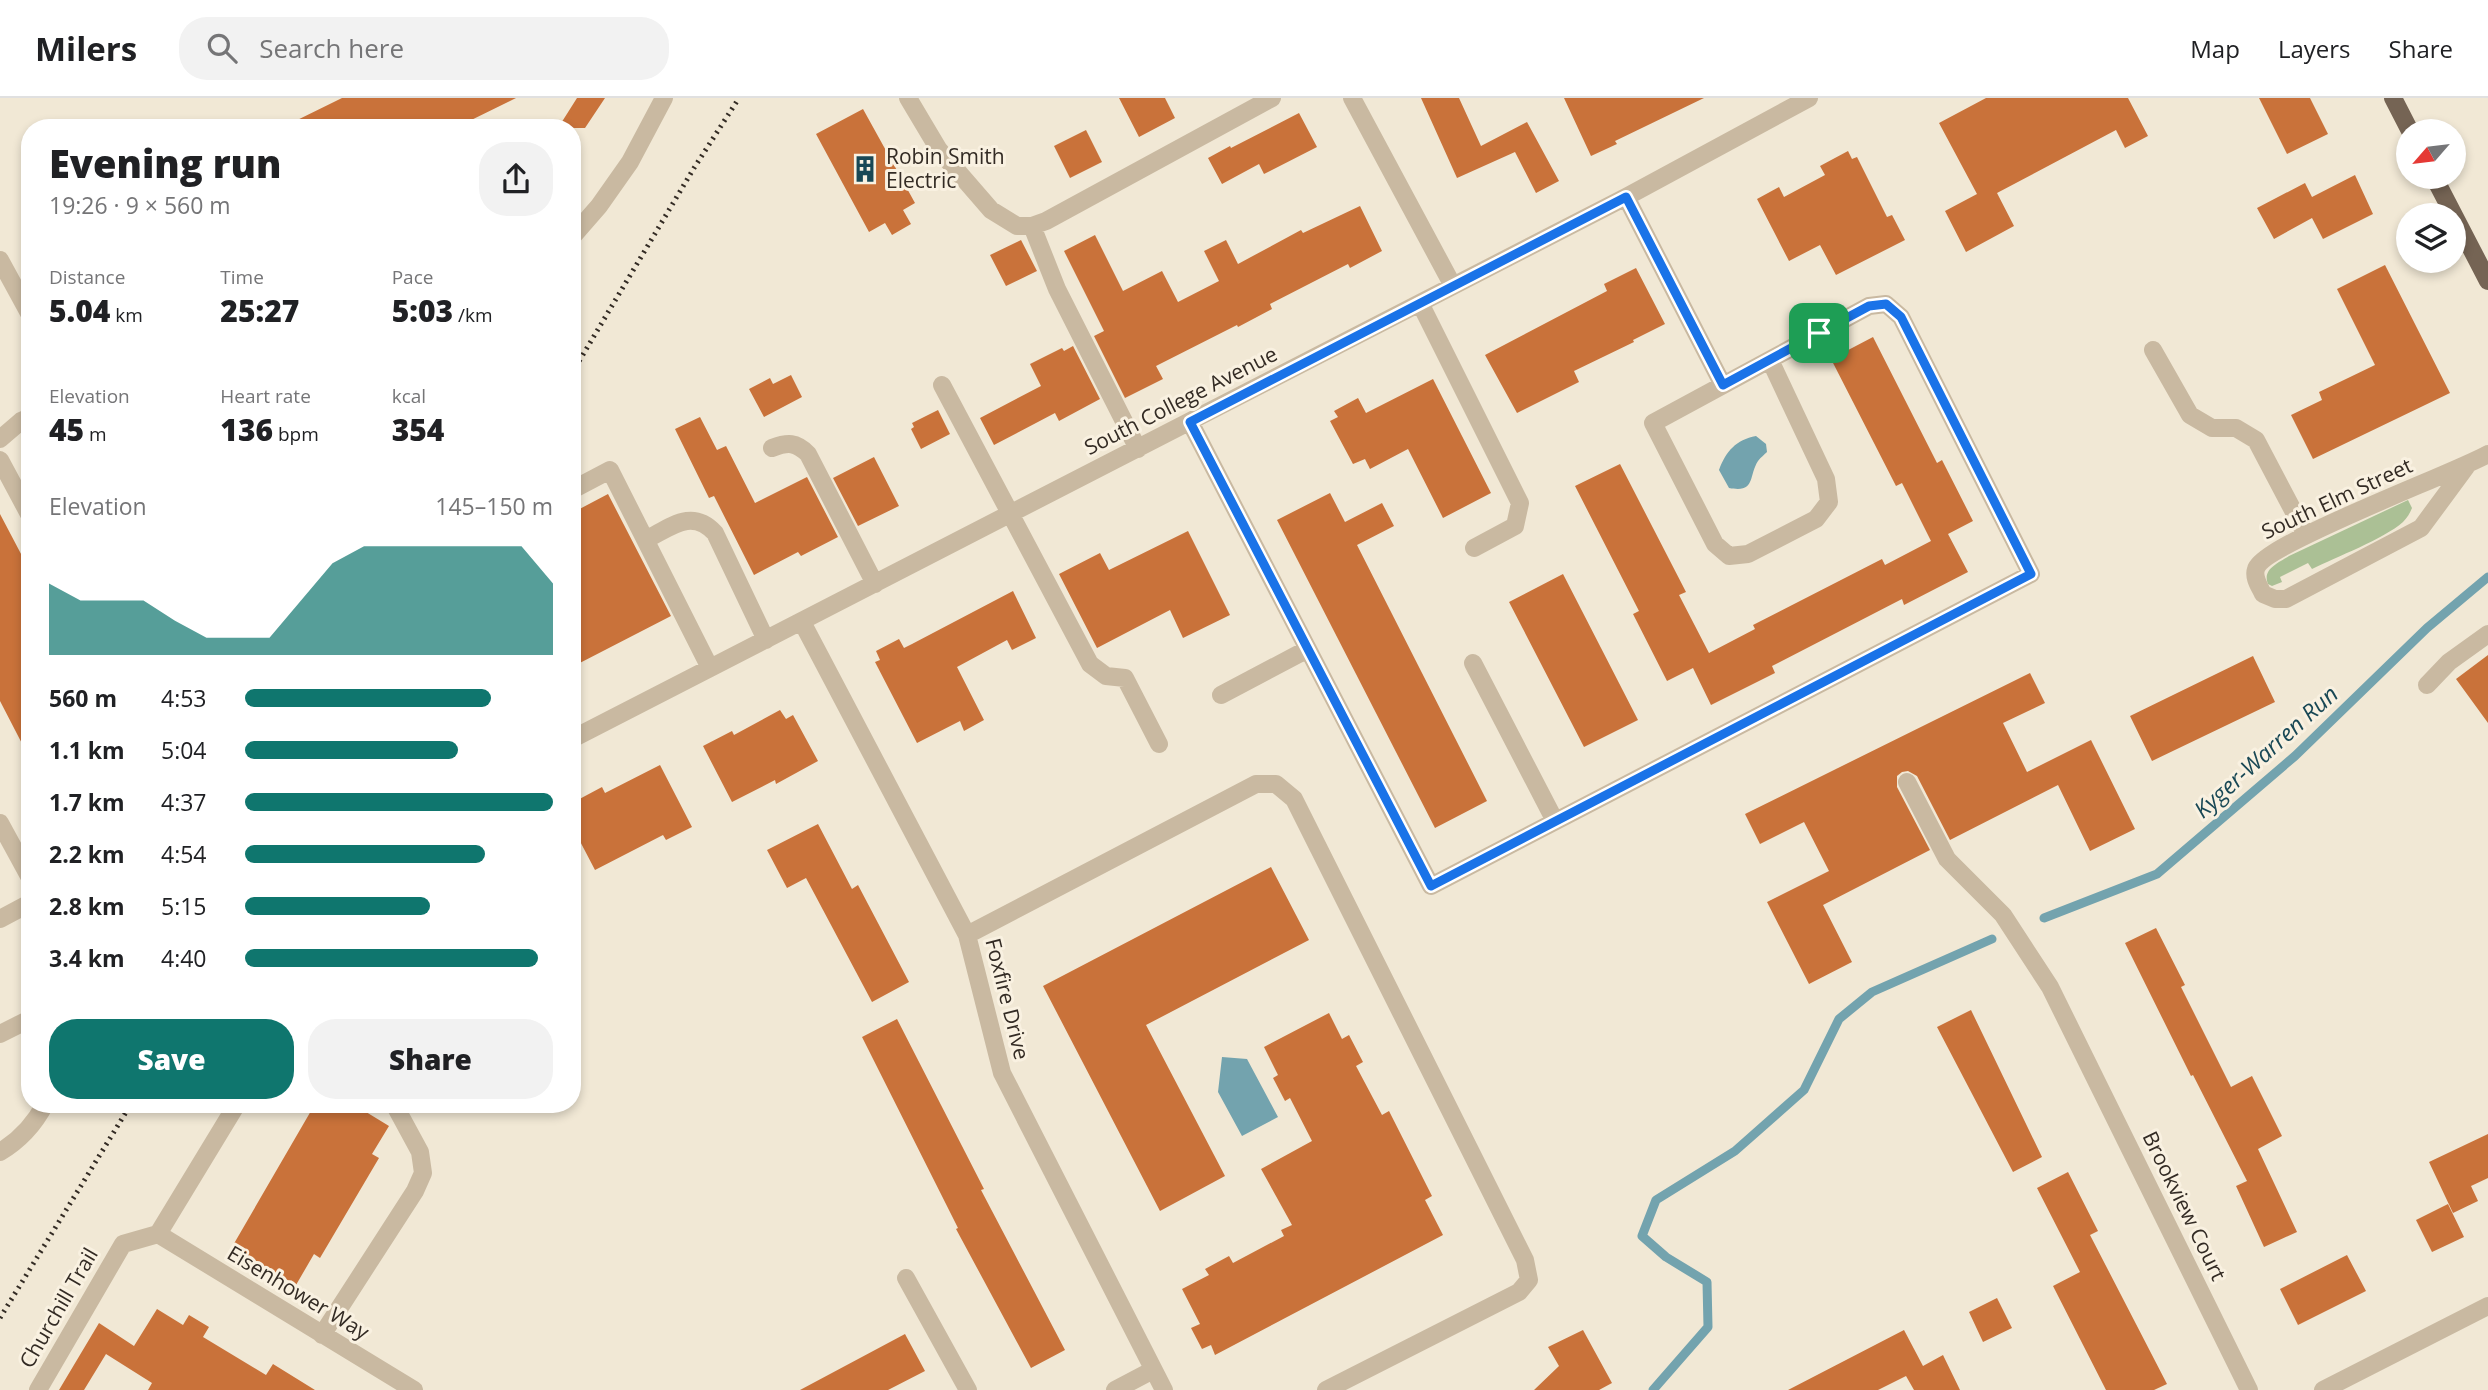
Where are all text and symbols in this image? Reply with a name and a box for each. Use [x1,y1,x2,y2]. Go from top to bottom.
search box [179,17,669,80]
text: Milers [35,26,137,71]
icon: search [203,29,241,67]
text: Search here [259,30,404,66]
text: Map [2190,32,2240,65]
text: Layers [2278,32,2351,65]
text: Share [2389,32,2453,65]
north arrow [2396,119,2466,189]
map controls [2396,119,2466,273]
text: Evening run [49,137,281,189]
button: share [479,142,553,216]
place label: Robin Smith Electric [886,142,1005,194]
building icon: Robin Smith Electric [850,154,880,184]
text: 19:26 · 9 × 560 m [49,189,231,221]
button: layers [2396,203,2466,273]
text: Distance [49,264,125,290]
text: Time [220,264,264,290]
text: Pace [392,264,433,290]
text: 5.04 [49,290,110,331]
text: 25:27 [220,290,299,331]
text: 5:03 [392,290,453,331]
text: km [110,302,143,328]
text: /km [453,302,493,328]
pin [1789,303,1849,363]
icon: arrive [1800,314,1838,352]
street label: South College Avenue [1079,339,1282,461]
text: Elevation [49,383,130,409]
text: Heart rate [220,383,311,409]
text: kcal [392,383,426,409]
text: 45 [49,409,84,450]
text: 136 [220,409,273,450]
text: 354 [392,409,444,450]
text: m [84,421,107,447]
text: bpm [273,421,319,447]
street label: South Elm Street [2257,451,2417,545]
text: Elevation [49,490,147,522]
text: 145–150 m [435,490,553,522]
water label: Kyger-Warren Run [2186,678,2345,825]
text: 560 m [49,682,117,714]
text: 4:53 [161,682,207,714]
text: 1.1 km [49,734,125,766]
text: 5:04 [161,734,207,766]
text: 1.7 km [49,786,125,818]
text: 4:37 [161,786,207,818]
text: 2.2 km [49,838,125,870]
text: 4:54 [161,838,207,870]
text: 2.8 km [49,890,125,922]
text: 5:15 [161,890,207,922]
street label: Foxfire Drive [979,935,1037,1062]
text: 3.4 km [49,942,125,974]
text: 4:40 [161,942,207,974]
button: Save [49,1019,294,1099]
button: Share [308,1019,553,1099]
street label: Brookview Court [2137,1126,2233,1285]
street label: Eisenhower Way [222,1239,375,1346]
street label: Churchill Trail [12,1242,104,1373]

